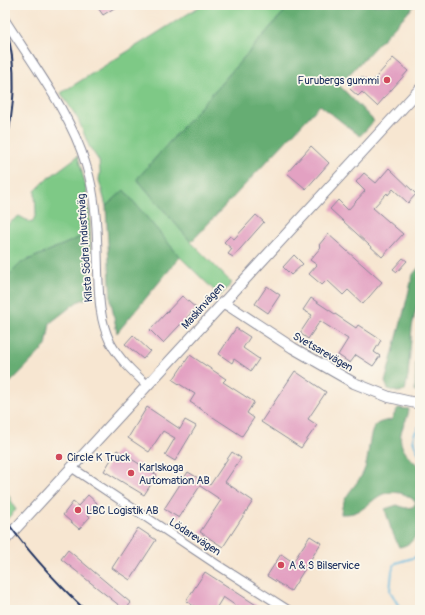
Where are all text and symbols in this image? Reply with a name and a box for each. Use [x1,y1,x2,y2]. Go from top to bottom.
place label: Furubergs gummi [298,74,379,87]
marker: Furubergs gummi [382,75,392,85]
street label: Kilsta Södra Industriväg [75,193,95,303]
street label: Maskinvägen [179,280,227,332]
street label: Svetsarevägen [291,329,355,375]
place label: Circle K Truck [67,451,131,464]
marker: Circle K Truck [54,452,64,462]
place label: Karlskoga Automation AB [139,461,210,487]
marker: Karlskoga Automation AB [126,468,136,478]
place label: LBC Logistik AB [86,504,159,517]
marker: LBC Logistik AB [73,505,83,515]
street label: Lödarevägen [167,515,223,559]
place label: A & S Bilservice [289,559,360,572]
marker: A & S Bilservice [276,560,286,570]

